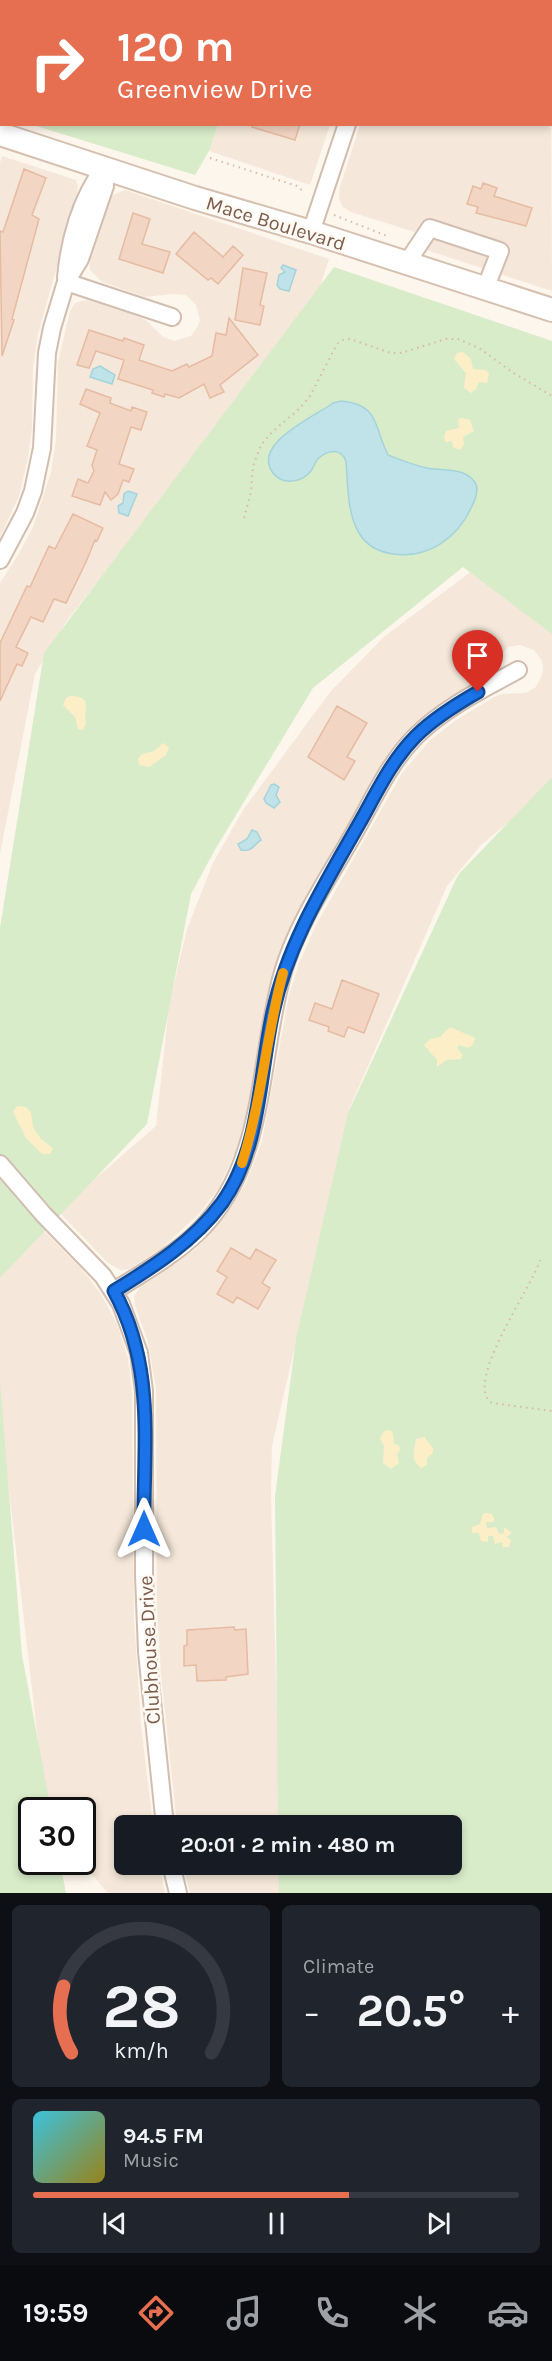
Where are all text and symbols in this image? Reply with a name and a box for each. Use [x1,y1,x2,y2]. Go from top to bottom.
text: 120 m [117,22,234,72]
icon: right [18,24,96,102]
text: Greenview Drive [117,73,313,105]
street label: Mace Boulevard [203,191,348,256]
pin [452,630,503,692]
icon: arrive [461,639,494,672]
position arrow [112,1497,176,1561]
street label: Clubhouse Drive [134,1575,165,1725]
speed limit sign: 30 [18,1797,96,1875]
text: 20:01 · 2 min · 480 m [181,1832,395,1858]
text: Climate [303,1955,374,1978]
text: 28 [102,1970,180,2043]
text: 20.5° [356,1985,466,2037]
text: − [303,1993,320,2031]
text: + [502,1993,519,2031]
text: km/h [114,2038,168,2063]
text: 94.5 FM [123,2123,204,2149]
text: Music [123,2149,179,2172]
icon: previous [98,2207,131,2240]
icon: pause [260,2207,293,2240]
icon: next [422,2207,455,2240]
icon: directions [135,2292,177,2334]
icon: music [223,2292,265,2334]
icon: phone [311,2292,353,2334]
icon: climate [399,2292,441,2334]
icon: car [487,2292,529,2334]
text: 19:59 [23,2297,89,2329]

